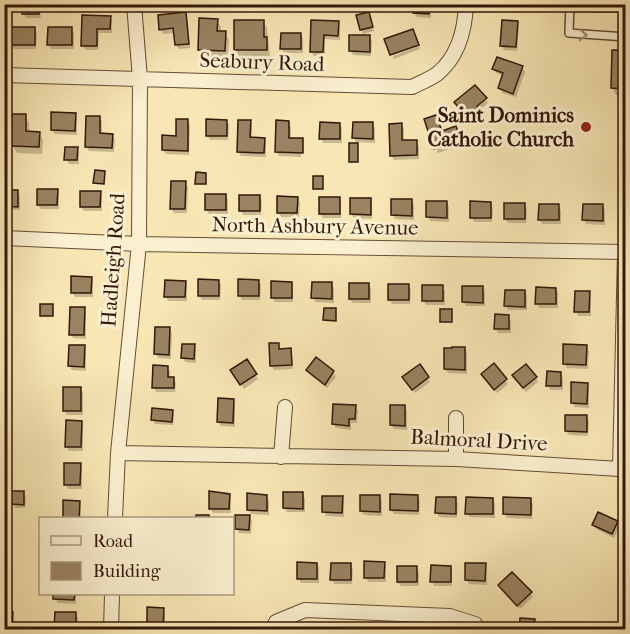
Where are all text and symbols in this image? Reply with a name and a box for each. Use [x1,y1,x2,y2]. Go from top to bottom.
one-way arrow [578,29,587,41]
street label: Seabury Road [199,48,325,76]
place label: Saint Dominics Catholic Church [427,103,574,151]
marker: Saint Dominics Catholic Church [579,120,593,134]
street label: Hadleigh Road [96,192,130,328]
street label: North Ashbury Avenue [211,212,419,240]
street label: Balmoral Drive [410,424,548,456]
legend [39,517,234,595]
text: Road [93,531,133,552]
text: Building [93,561,161,582]

